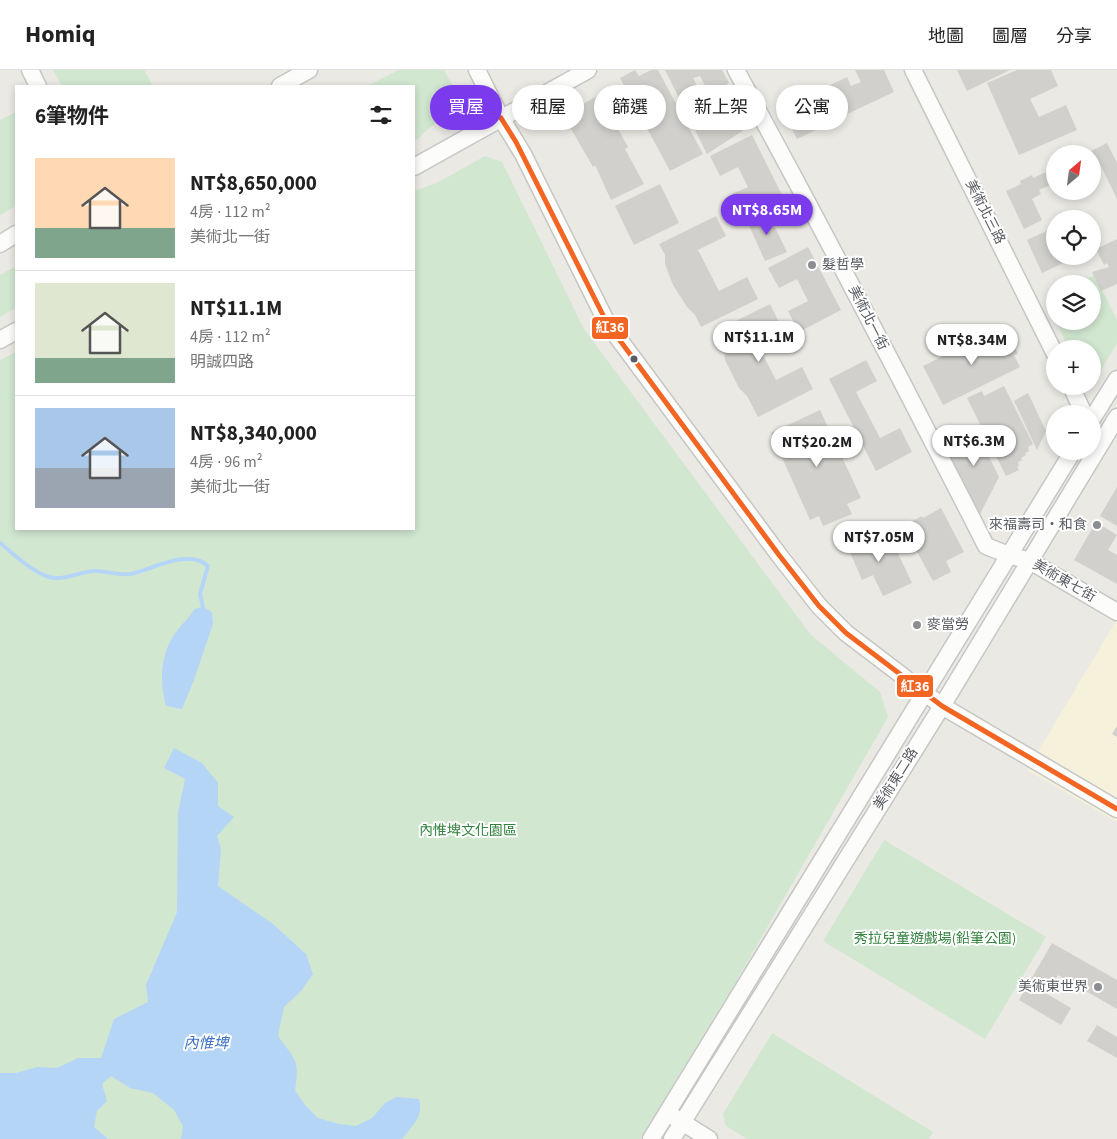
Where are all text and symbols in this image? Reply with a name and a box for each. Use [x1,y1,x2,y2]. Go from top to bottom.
text: Homiq [25,17,95,52]
text: 地圖 [928,24,964,49]
text: 圖層 [992,24,1028,49]
text: 分享 [1056,24,1092,49]
chip: 買屋 [430,85,502,130]
chip: 租屋 [512,85,584,130]
chip: 篩選 [594,85,666,130]
chip: 新上架 [676,85,766,130]
chip: 公寓 [776,85,848,130]
text: 6筆物件 [35,101,109,131]
icon: filters [367,101,395,129]
north arrow [1046,145,1101,200]
map controls [1046,145,1101,460]
text: NT$8,650,000 [190,168,317,198]
street label: 美術北三路 [960,176,1010,248]
icon: home [75,178,135,238]
pin: NT$8.65M [715,194,819,236]
text: NT$8.65M [732,199,802,221]
text: 4房 · 112 m² [190,201,271,223]
button: locate [1046,210,1101,265]
text: 美術北一街 [190,226,270,248]
place label: 髮哲學 [822,255,864,275]
marker: 髮哲學 [806,259,818,271]
button: layers [1046,275,1101,330]
street label: 美術北一街 [843,282,893,354]
text: NT$11.1M [190,293,282,323]
icon: home [75,303,135,363]
line badge: 紅36 [591,316,629,340]
text: 紅36 [596,318,624,338]
pin: NT$11.1M [707,320,811,363]
pin: NT$8.34M [920,324,1024,366]
text: 4房 · 112 m² [190,326,271,348]
text: NT$11.1M [724,326,794,348]
text: NT$8.34M [937,329,1007,351]
button: + [1046,340,1101,395]
text: 明誠四路 [190,351,254,373]
unlabelled marker [629,354,639,364]
button: − [1046,405,1101,460]
text: NT$8,340,000 [190,418,317,448]
pin: NT$6.3M [928,424,1020,467]
pin: NT$20.2M [765,426,869,468]
icon: home [75,428,135,488]
text: NT$6.3M [943,430,1005,452]
text: NT$20.2M [782,431,852,453]
text: 4房 · 96 m² [190,451,263,473]
text: 美術北一街 [190,476,270,498]
place label: 來福壽司‧和食 [989,515,1087,535]
marker: 來福壽司‧和食 [1091,519,1103,531]
pin: NT$7.05M [827,520,931,563]
text: NT$7.05M [844,526,914,548]
street label: 美術東七街 [1029,555,1099,607]
place label: 麥當勞 [927,615,969,635]
marker: 麥當勞 [911,619,923,631]
line badge: 紅36 [896,674,934,698]
text: 紅36 [901,677,929,697]
street label: 美術東二路 [869,744,923,814]
park label: 內惟埤文化園區 [419,821,517,841]
park label: 秀拉兒童遊戲場(鉛筆公園) [854,929,1016,949]
place label: 美術東世界 [1018,977,1088,997]
marker: 美術東世界 [1092,981,1104,993]
water label: 內惟埤 [183,1033,230,1054]

